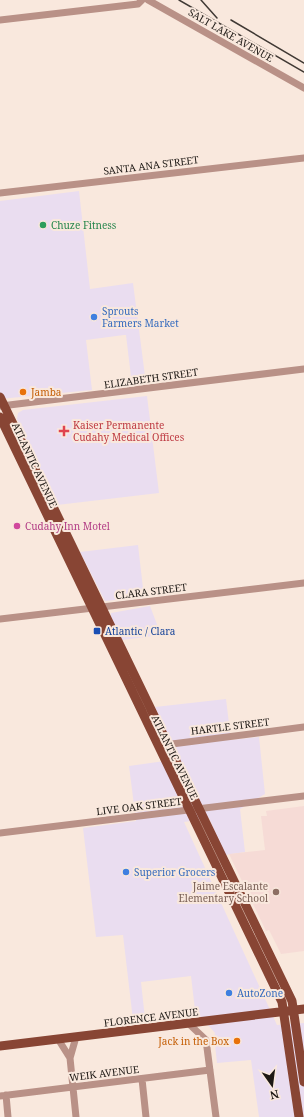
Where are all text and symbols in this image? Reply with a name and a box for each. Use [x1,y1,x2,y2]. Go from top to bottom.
street label: SALT LAKE AVENUE [186,5,276,65]
street label: SANTA ANA STREET [103,152,199,178]
place label: Chuze Fitness [51,218,117,232]
marker: Chuze Fitness [38,220,48,230]
place label: Sprouts Farmers Market [102,304,179,330]
marker: Sprouts Farmers Market [89,312,99,322]
street label: ELIZABETH STREET [103,364,199,392]
place label: Jamba [30,385,62,399]
marker: Jamba [18,387,28,397]
place label: Kaiser Permanente Cudahy Medical Offices [73,418,185,444]
street label: ATLANTIC AVENUE [9,420,61,510]
marker: Kaiser Permanente Cudahy Medical Offices [58,425,70,437]
place label: Cudahy Inn Motel [25,519,110,533]
marker: Cudahy Inn Motel [12,521,22,531]
street label: CLARA STREET [114,580,188,602]
place label: Atlantic / Clara [105,624,176,638]
marker: Atlantic / Clara [92,626,102,636]
street label: ATLANTIC AVENUE [148,712,202,802]
street label: HARTLE STREET [190,714,270,738]
street label: LIVE OAK STREET [96,794,182,818]
place label: Superior Grocers [134,865,216,879]
marker: Superior Grocers [121,867,131,877]
place label: Jaime Escalante Elementary School [179,879,268,905]
marker: Jaime Escalante Elementary School [271,887,281,897]
place label: AutoZone [237,986,283,1000]
marker: AutoZone [224,988,234,998]
street label: FLORENCE AVENUE [103,1004,199,1030]
place label: Jack in the Box [157,1034,229,1048]
marker: Jack in the Box [232,1036,242,1046]
street label: WEIK AVENUE [68,1062,140,1084]
north arrow [252,1065,292,1105]
text: N [268,1087,281,1104]

